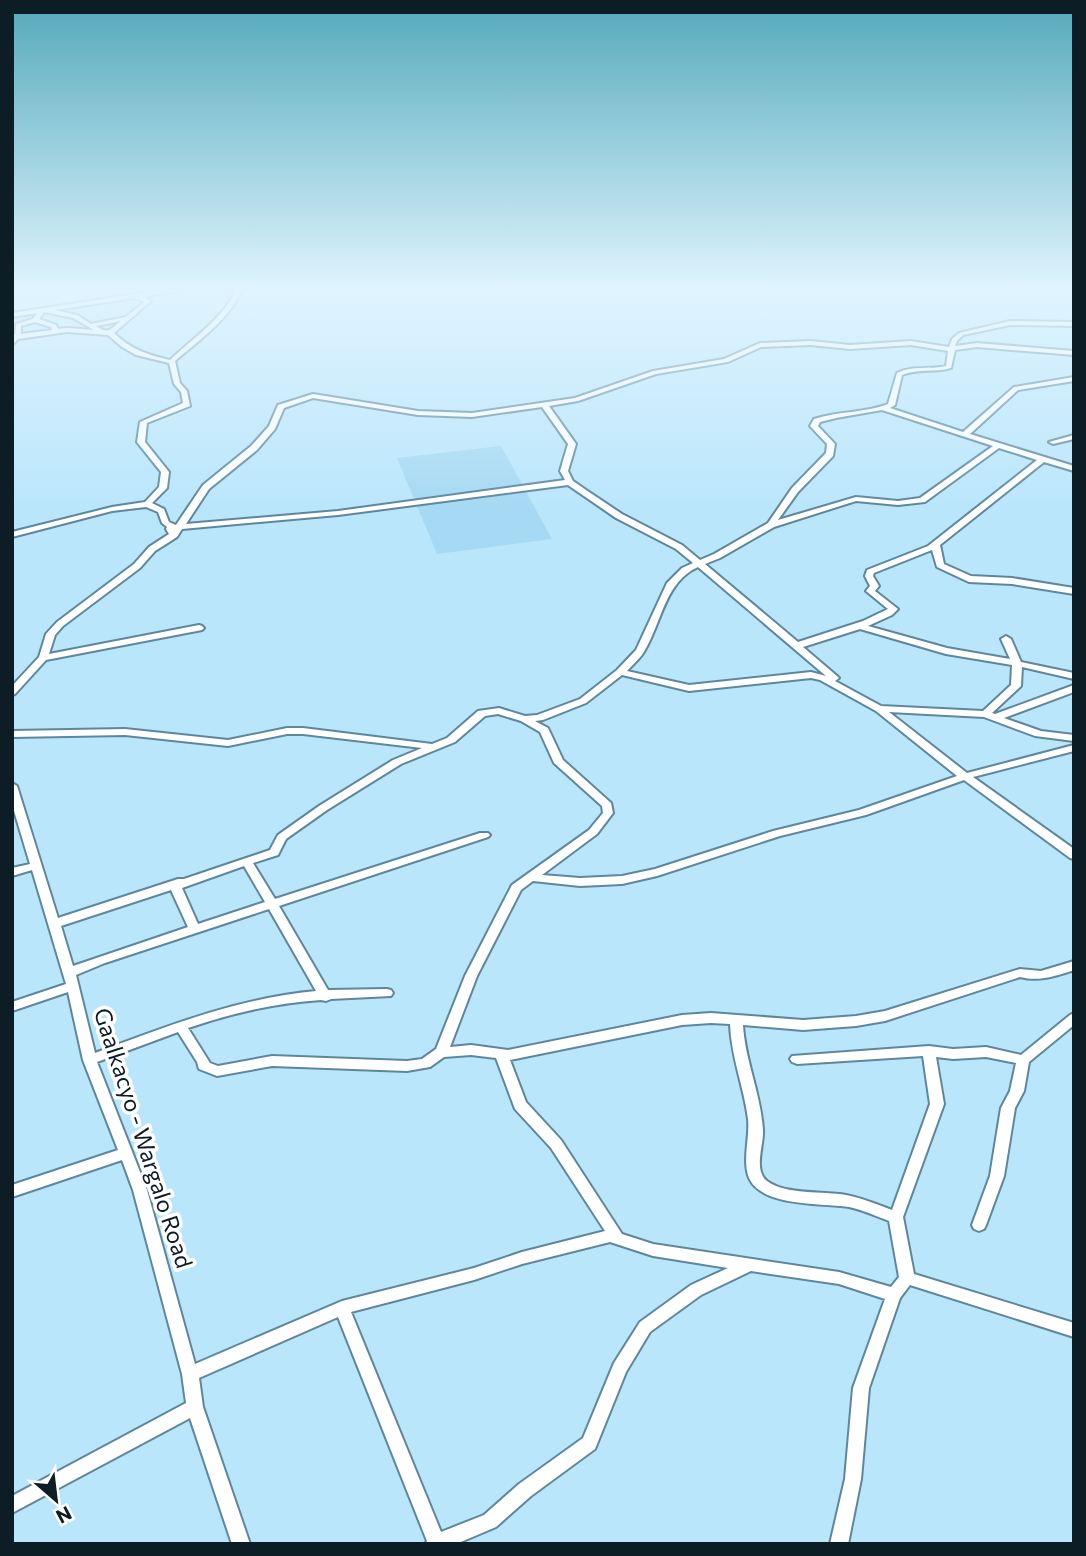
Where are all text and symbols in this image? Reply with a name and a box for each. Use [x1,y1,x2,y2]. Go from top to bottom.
street label: Gaalkacyo - Wargalo Road [89,1004,199,1271]
north arrow [21,1465,91,1535]
text: N [53,1502,76,1529]

